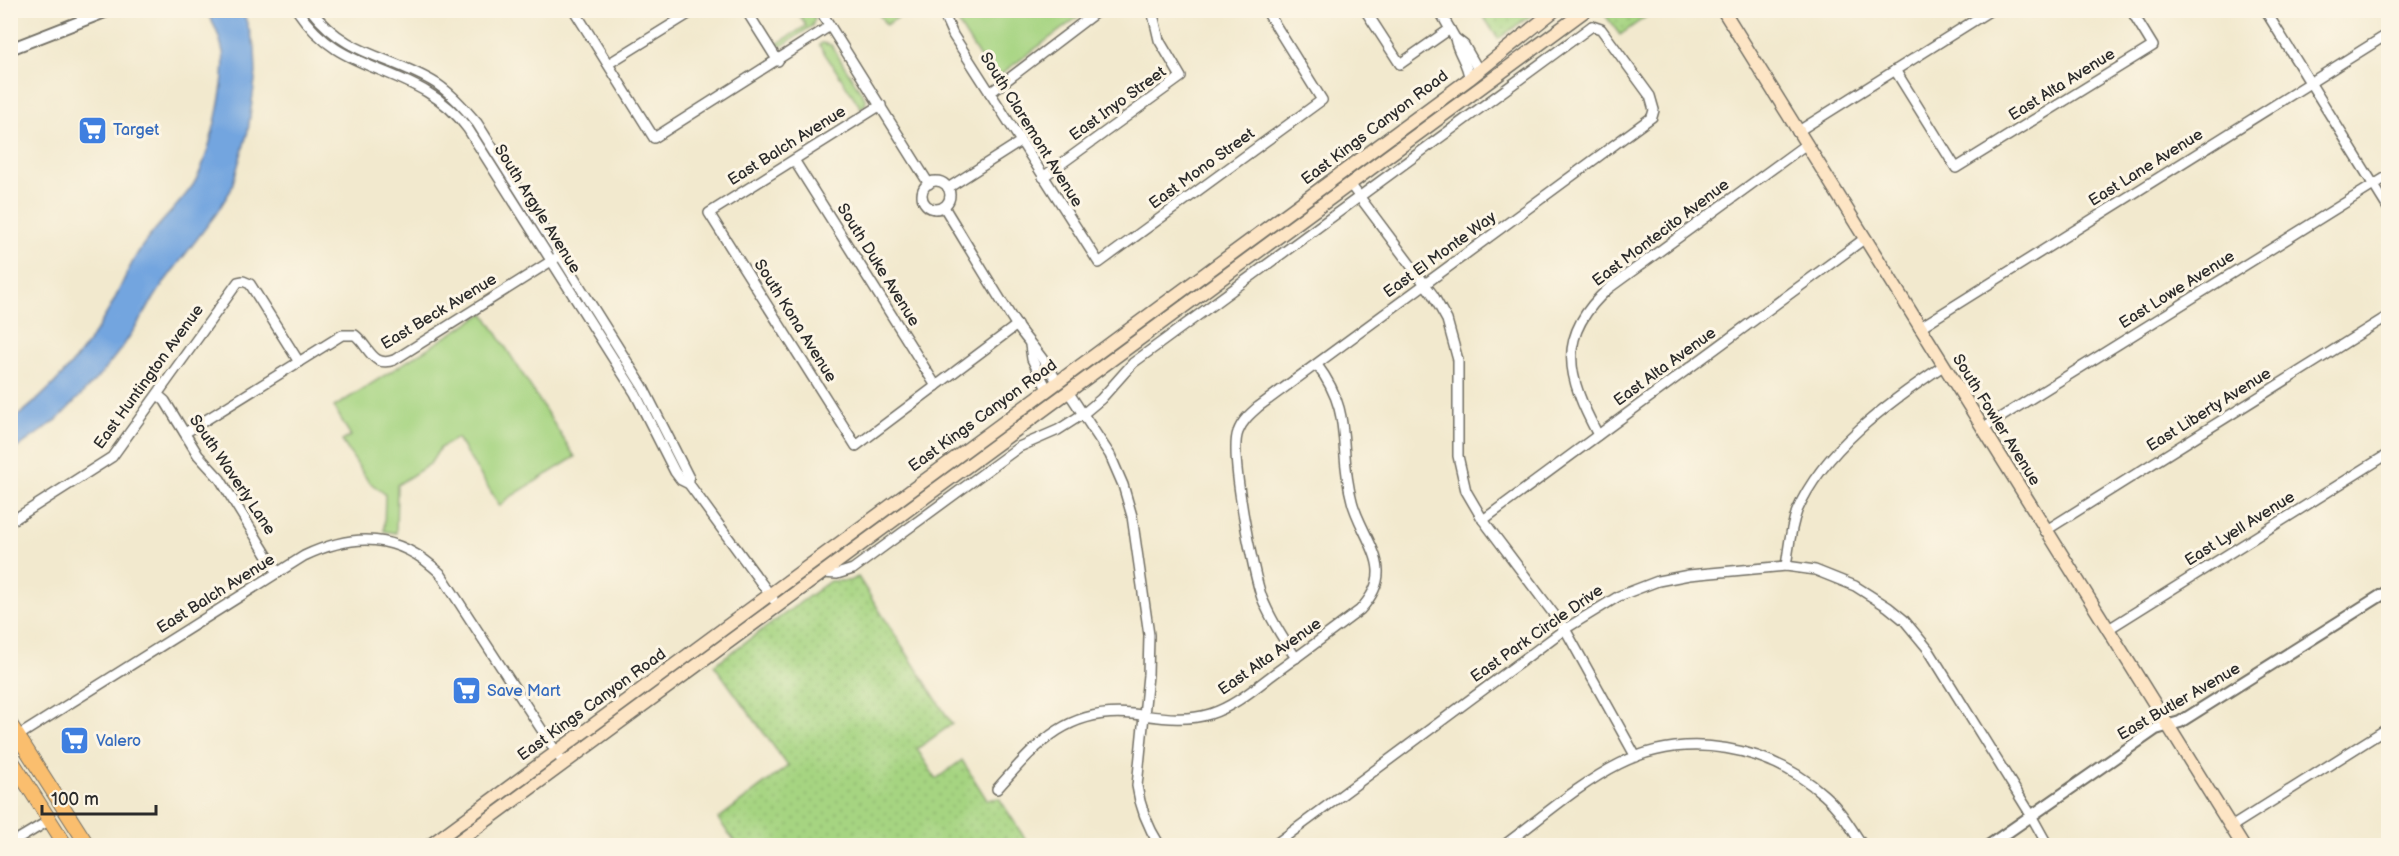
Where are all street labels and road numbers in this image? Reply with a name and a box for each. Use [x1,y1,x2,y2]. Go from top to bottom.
street label: East Alta Avenue [2005,44,2119,125]
street label: South Claremont Avenue [976,49,1087,211]
street label: East Inyo Street [1066,63,1170,145]
street label: East Kings Canyon Road [1298,67,1452,189]
street label: East Balch Avenue [724,102,850,190]
street label: East Mono Street [1146,124,1258,214]
street label: East Lane Avenue [2085,125,2207,211]
street label: South Argyle Avenue [490,141,585,277]
street label: East Montecito Avenue [1589,175,1734,291]
street label: South Duke Avenue [833,200,924,330]
street label: East El Monte Way [1380,207,1501,302]
street label: East Lowe Avenue [2116,247,2239,333]
street label: South Kona Avenue [750,256,841,386]
street label: East Beck Avenue [378,270,501,354]
street label: East Huntington Avenue [90,301,208,453]
street label: East Alta Avenue [1610,323,1720,410]
street label: South Fowler Avenue [1948,351,2044,490]
street label: East Kings Canyon Road [905,356,1061,476]
street label: East Liberty Avenue [2143,364,2275,456]
street label: South Waverly Lane [185,411,280,539]
street label: East Lyell Avenue [2181,487,2299,570]
street label: East Balch Avenue [153,550,279,638]
street label: East Park Circle Drive [1467,581,1607,687]
street label: East Alta Avenue [1215,614,1326,700]
street label: East Kings Canyon Road [514,645,670,765]
street label: East Butler Avenue [2114,659,2244,745]

